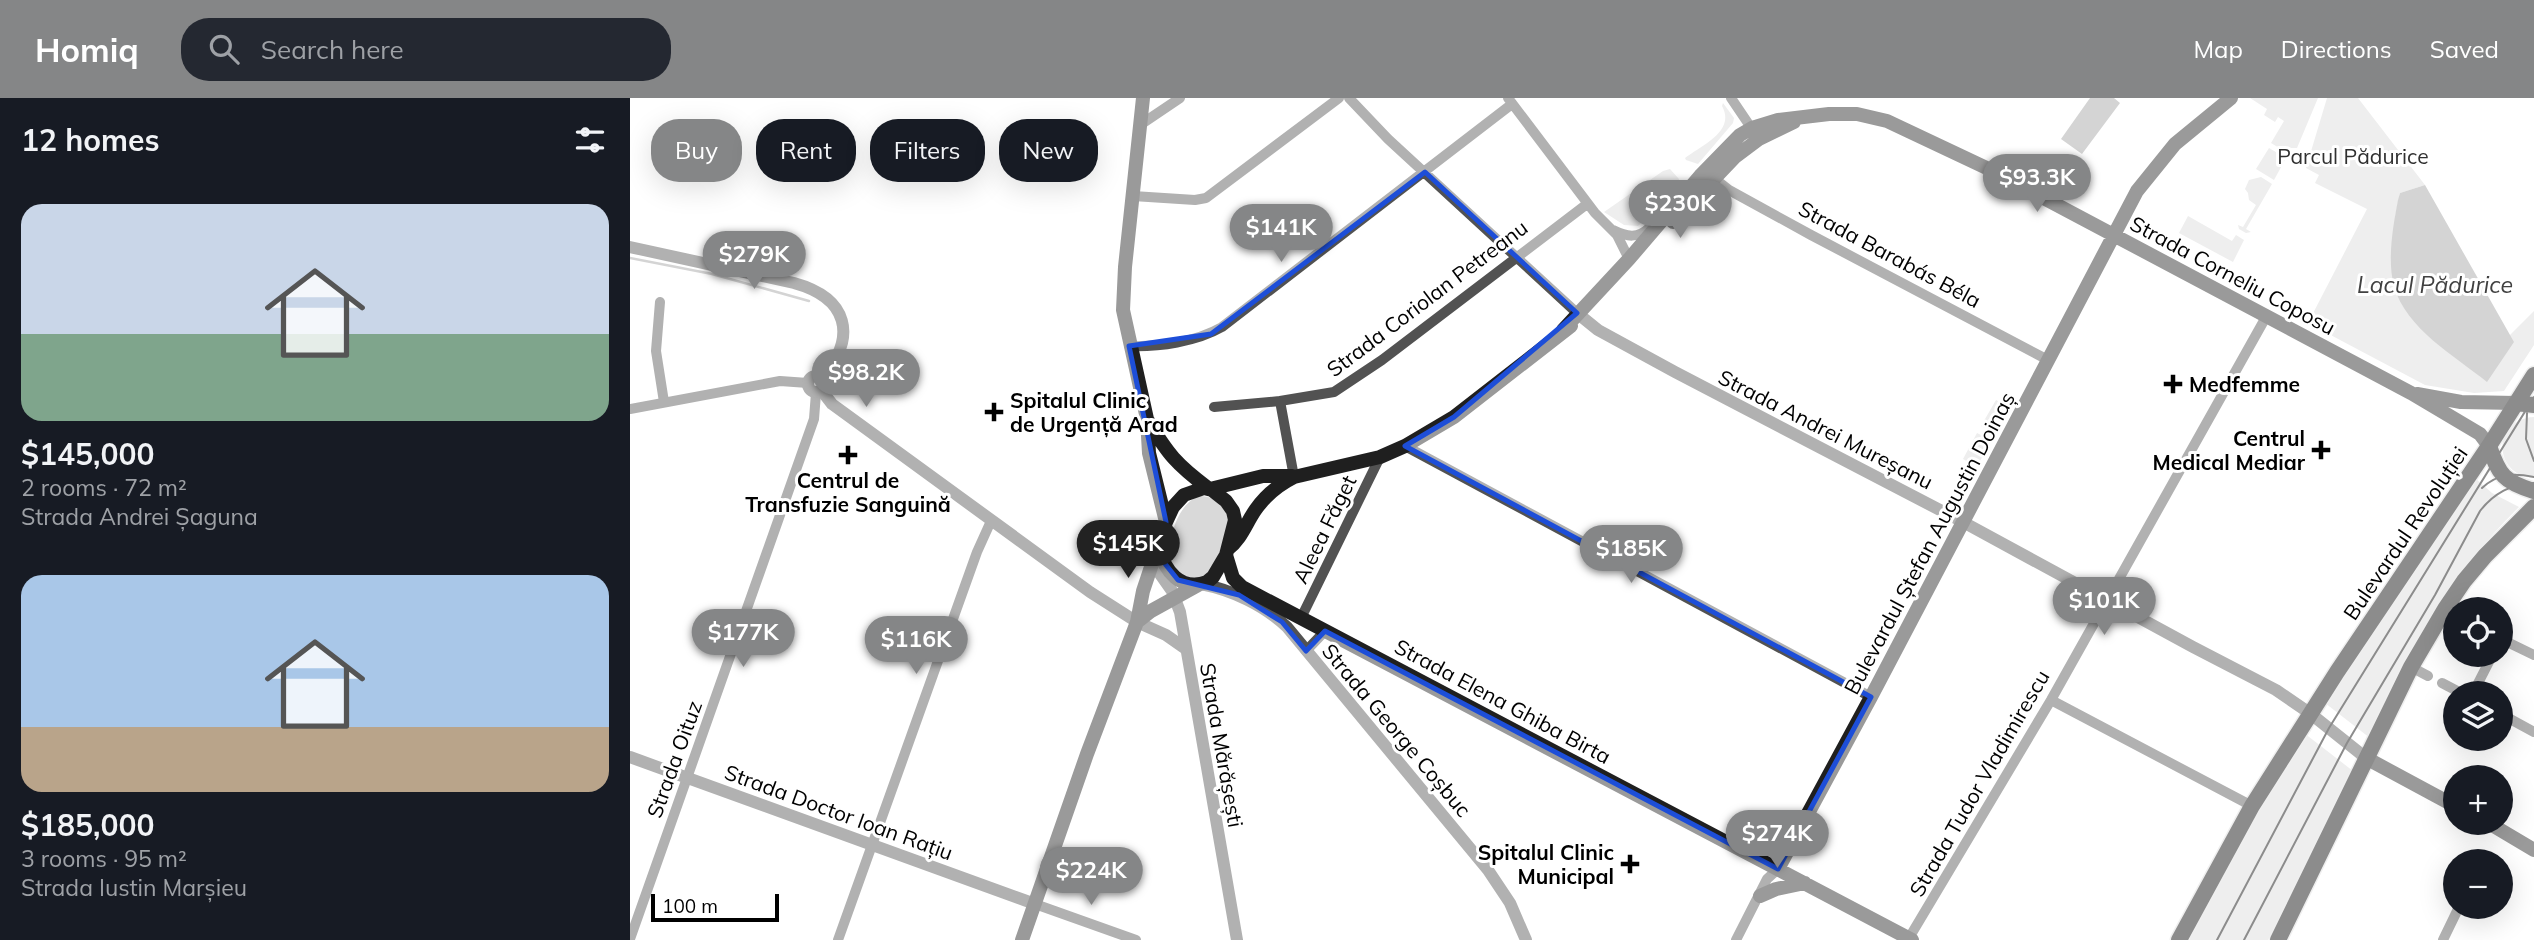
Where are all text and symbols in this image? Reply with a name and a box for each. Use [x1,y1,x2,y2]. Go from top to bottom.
search box [181,18,671,81]
text: Homiq [35,29,139,70]
icon: search [205,30,243,68]
text: Search here [261,33,404,66]
text: Map [2193,34,2243,64]
text: Directions [2281,34,2392,64]
text: Saved [2430,34,2499,64]
chip: Buy [651,119,742,182]
chip: Rent [756,119,856,182]
chip: Filters [870,119,985,182]
chip: New [999,119,1098,182]
text: 12 homes [21,121,160,159]
icon: filters [571,121,609,159]
park label: Parcul Pădurice [2277,143,2429,169]
pin: $93.3K [1980,155,2094,214]
text: $93.3K [1999,162,2075,191]
pin: $230K [1631,180,1729,240]
text: $230K [1645,188,1715,217]
street label: Strada Barabás Béla [1794,195,1986,313]
pin: $141K [1232,204,1330,264]
street label: Strada Corneliu Coposu [2126,210,2340,340]
text: $141K [1246,212,1316,241]
street label: Strada Coriolan Petreanu [1321,214,1533,382]
pin: $279K [705,232,803,291]
text: $279K [719,239,789,268]
icon: home [252,250,378,376]
water label: Lacul Pădurice [2357,270,2513,299]
pin: $98.2K [809,350,923,409]
text: $98.2K [828,357,904,386]
street label: Strada Andrei Mureșanu [1714,364,1938,495]
place label: Medfemme [2189,371,2300,397]
marker: Medfemme [2163,374,2183,394]
place label: Spitalul Clinic de Urgență Arad [1010,387,1178,438]
street label: Bulevardul Ștefan Augustin Doinaș [1838,387,2021,699]
marker: Spitalul Clinic de Urgență Arad [984,402,1004,422]
place label: Centrul Medical Mediar [2152,425,2306,475]
text: $145,000 [21,435,154,473]
marker: Centrul Medical Mediar [2311,440,2331,460]
street label: Bulevardul Revoluției [2337,441,2473,625]
marker: Centrul de Transfuzie Sanguină [838,445,858,465]
place label: Centrul de Transfuzie Sanguină [745,467,951,517]
street label: Aleea Făget [1287,471,1361,587]
text: 2 rooms · 72 m² [21,473,187,502]
text: Strada Andrei Șaguna [21,502,258,531]
pin: $145K [1079,520,1177,580]
pin: $185K [1582,526,1680,585]
text: $145K [1093,528,1163,557]
text: $185K [1596,533,1666,562]
pin: $101K [2055,578,2153,637]
text: $101K [2069,585,2139,614]
map controls [2443,597,2513,919]
button: locate [2443,597,2513,667]
pin: $177K [694,610,792,669]
pin: $116K [867,616,965,676]
text: $177K [708,617,778,646]
icon: home [252,621,378,747]
text: $116K [881,624,951,653]
street label: Strada Elena Ghiba Birta [1390,633,1616,769]
street label: Strada George Coșbuc [1316,638,1477,823]
street label: Strada Mărășești [1194,661,1249,829]
street label: Strada Tudor Vladimirescu [1903,665,2055,901]
button: layers [2443,681,2513,751]
street label: Strada Oituz [641,697,707,821]
street label: Strada Doctor Ioan Rațiu [721,759,957,866]
button: + [2443,765,2513,835]
text: $185,000 [21,806,154,844]
pin: $274K [1728,810,1826,870]
text: $274K [1742,818,1812,847]
place label: Spitalul Clinic Municipal [1478,839,1614,889]
text: 3 rooms · 95 m² [21,844,187,873]
pin: $224K [1042,848,1140,907]
button: − [2443,849,2513,919]
marker: Spitalul Clinic Municipal [1620,854,1640,874]
text: $224K [1056,855,1126,884]
text: Strada Iustin Marșieu [21,873,247,902]
scale bar [651,891,779,923]
text: 100 m [662,894,718,918]

